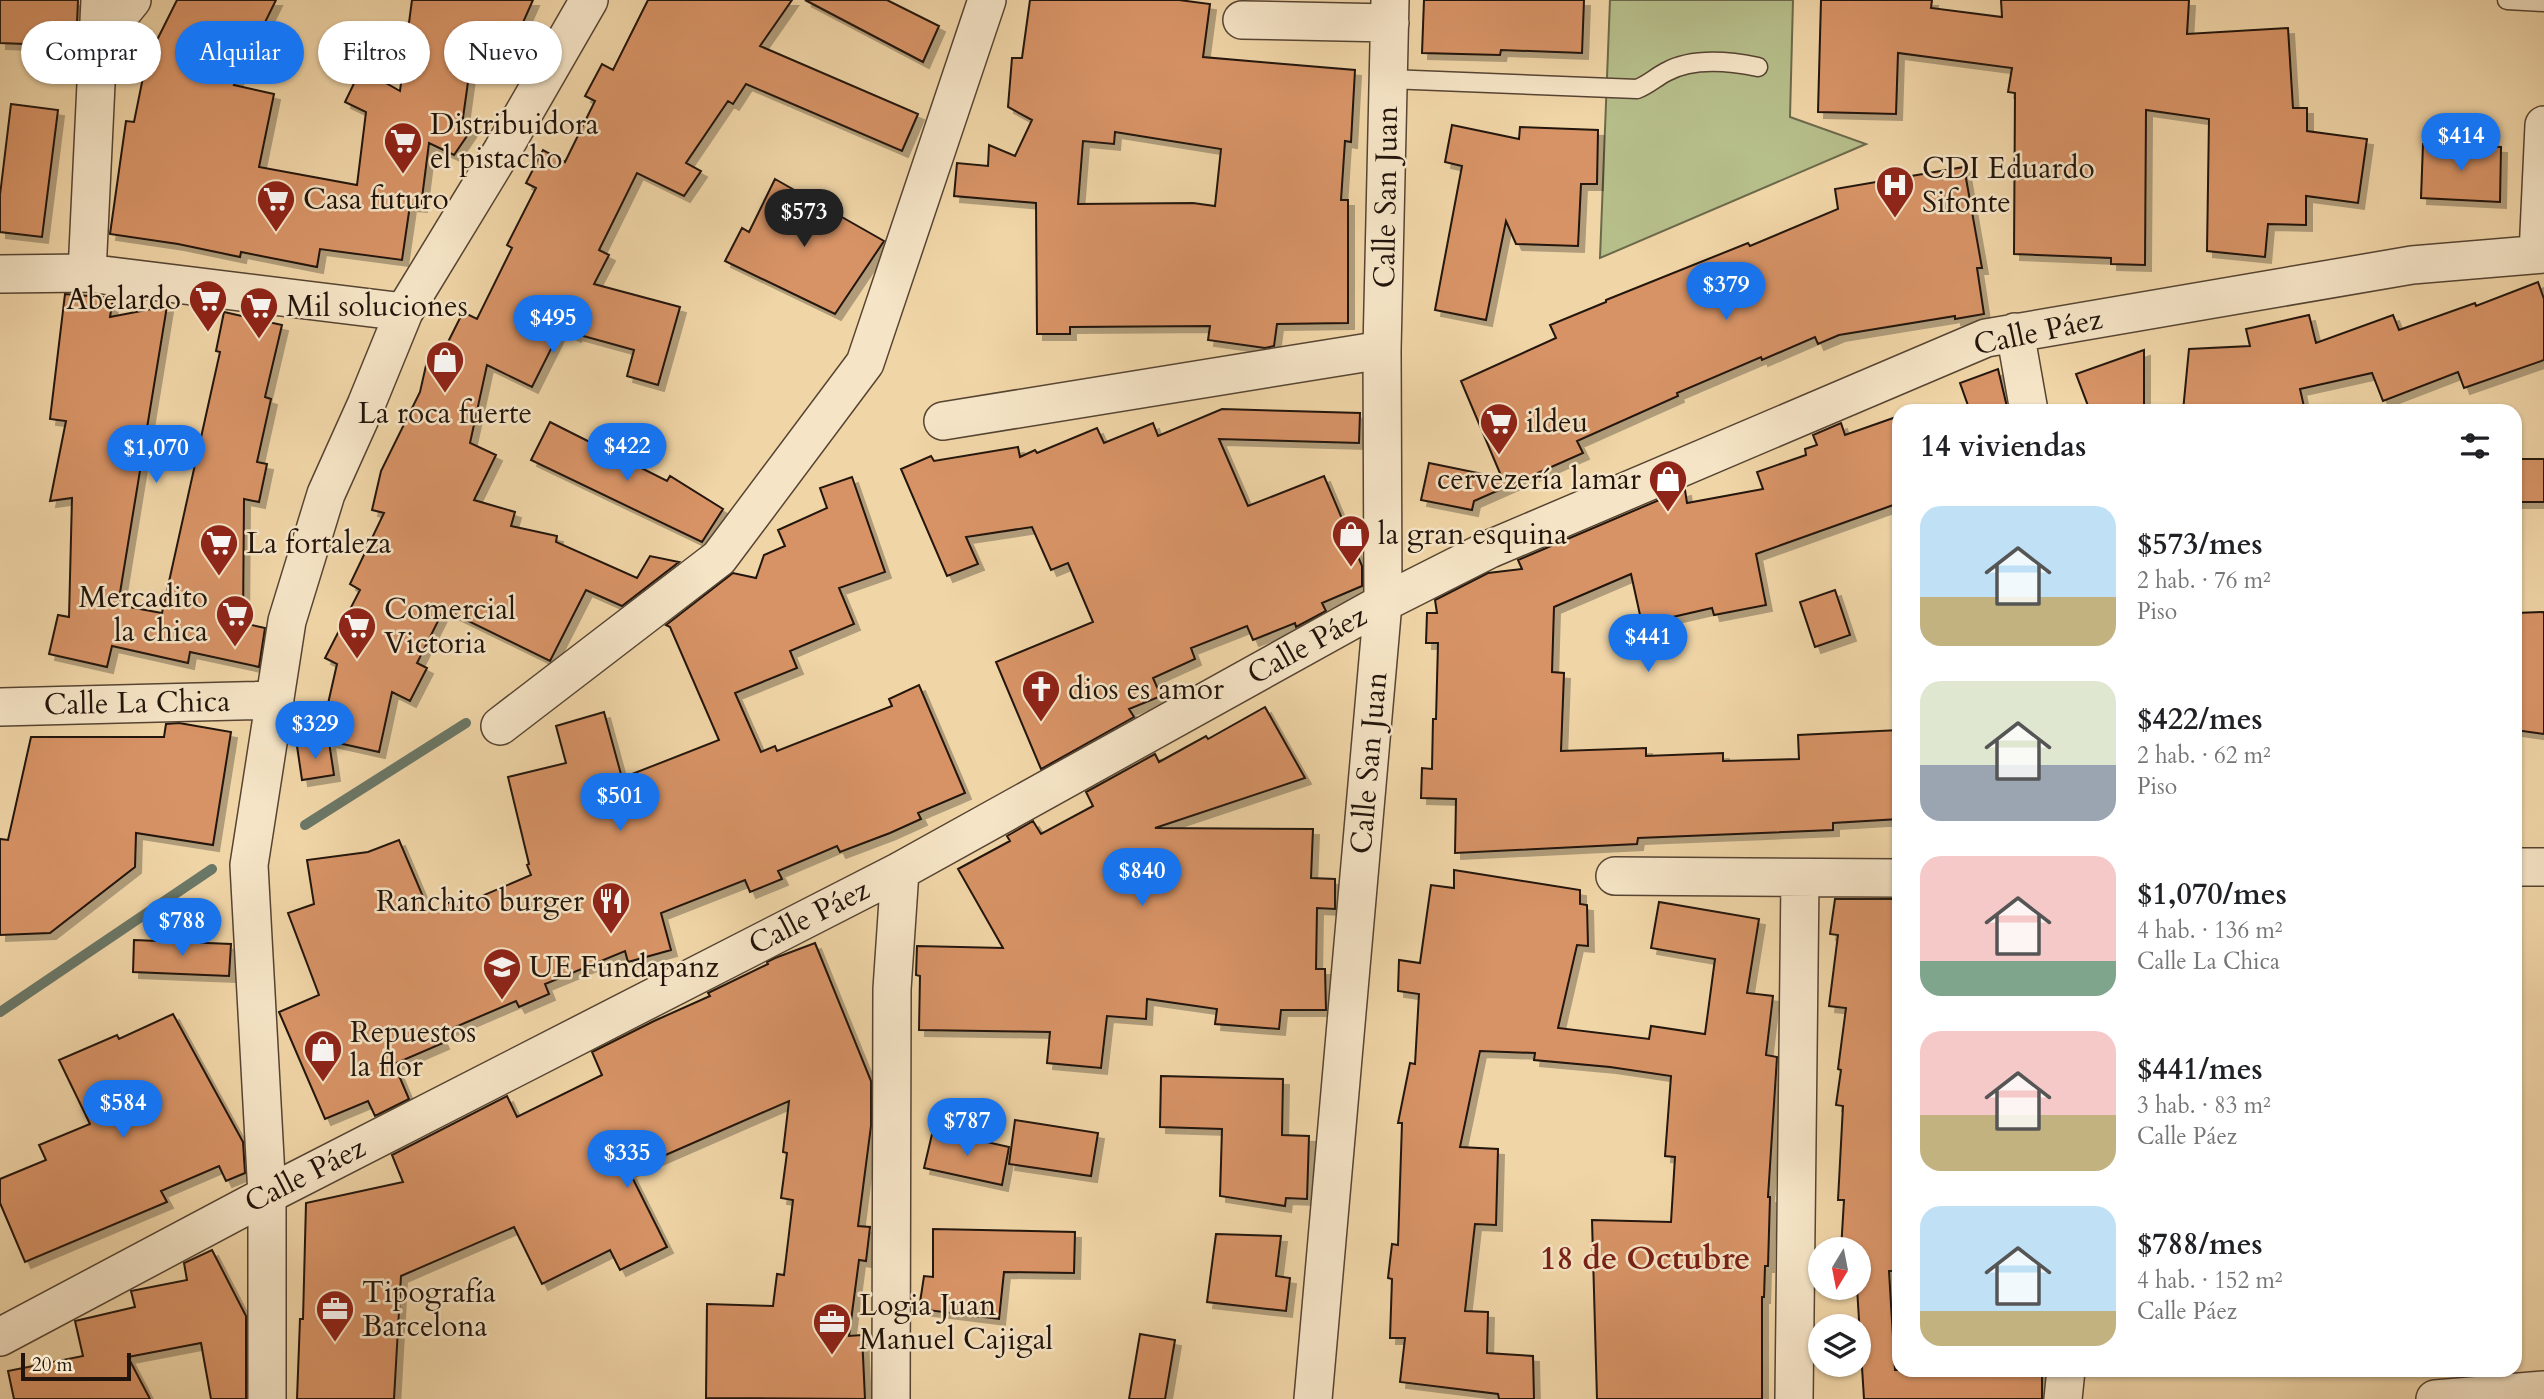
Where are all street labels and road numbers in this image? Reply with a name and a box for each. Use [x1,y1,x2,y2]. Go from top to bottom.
street label: Calle San Juan [1364,105,1408,289]
street label: Calle Páez [1970,298,2107,366]
street label: Calle Páez [1240,595,1375,695]
street label: Calle San Juan [1341,670,1397,856]
street label: Calle La Chica [43,681,231,725]
street label: Calle Páez [742,869,877,965]
street label: Calle Páez [238,1127,373,1223]

